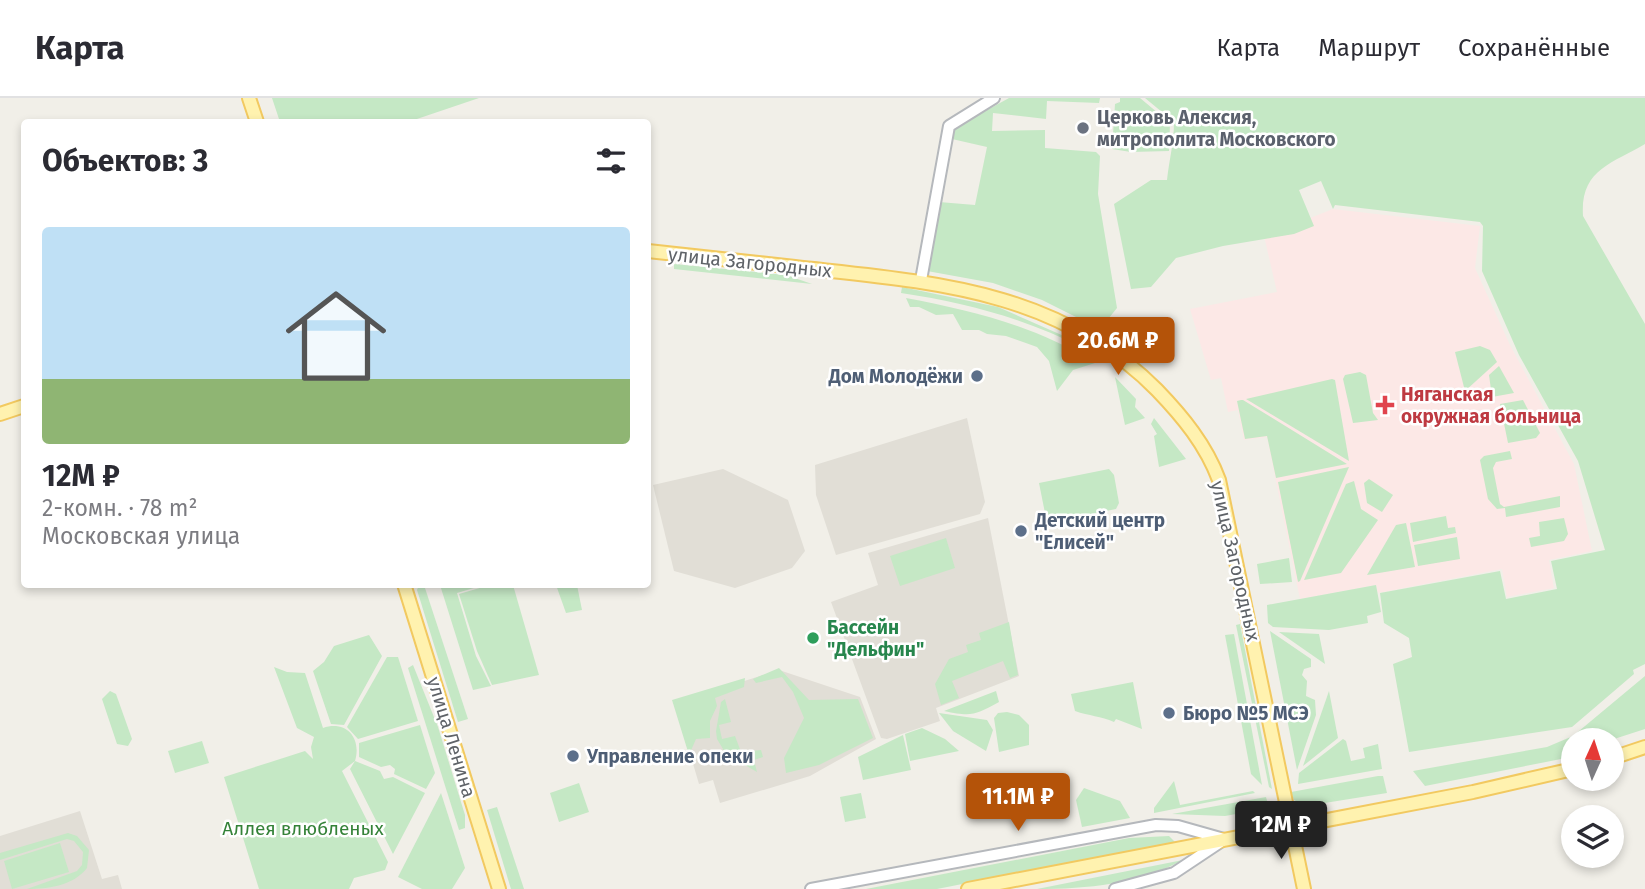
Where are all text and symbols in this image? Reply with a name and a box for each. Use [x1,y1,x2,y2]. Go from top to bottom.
text: Карта [35,28,125,68]
text: Карта [1217,34,1280,62]
text: Маршрут [1318,34,1420,62]
text: Сохранённые [1458,34,1610,62]
place label: Церковь Алексия, митрополита Московского [1097,106,1336,151]
marker: Церковь Алексия, митрополита Московского [1075,120,1091,136]
icon: filters [592,142,630,180]
text: Объектов: 3 [42,143,208,179]
street label: улица Загородных [667,242,834,283]
icon: home [273,273,399,399]
pin: 20.6M ₽ [1053,317,1183,377]
text: 20.6M ₽ [1078,326,1158,354]
place label: Дом Молодёжи [828,365,963,388]
marker: Дом Молодёжи [969,368,985,384]
place label: Няганская окружная больница [1401,383,1581,428]
marker: Няганская окружная больница [1375,395,1395,415]
text: 12M ₽ [42,458,120,494]
street label: улица Загородных [1206,479,1265,644]
text: 2-комн. · 78 m² [42,494,197,522]
place label: Детский центр "Елисей" [1034,509,1165,554]
text: Московская улица [42,522,240,550]
marker: Детский центр "Елисей" [1013,523,1029,539]
place label: Бассейн "Дельфин" [827,616,924,661]
marker: Бассейн "Дельфин" [805,630,821,646]
street label: улица Ленина [422,674,481,800]
place label: Бюро №5 МСЭ [1183,702,1309,725]
marker: Бюро №5 МСЭ [1161,705,1177,721]
north arrow [1561,728,1624,791]
map controls [1561,728,1624,868]
place label: Управление опеки [586,745,753,768]
marker: Управление опеки [565,748,581,764]
pin: 11.1M ₽ [953,774,1083,833]
text: 11.1M ₽ [982,782,1054,810]
pin: 12M ₽ [1232,802,1330,861]
button: layers [1561,805,1624,868]
text: 12M ₽ [1251,810,1311,838]
park label: Аллея влюбленых [222,817,384,840]

